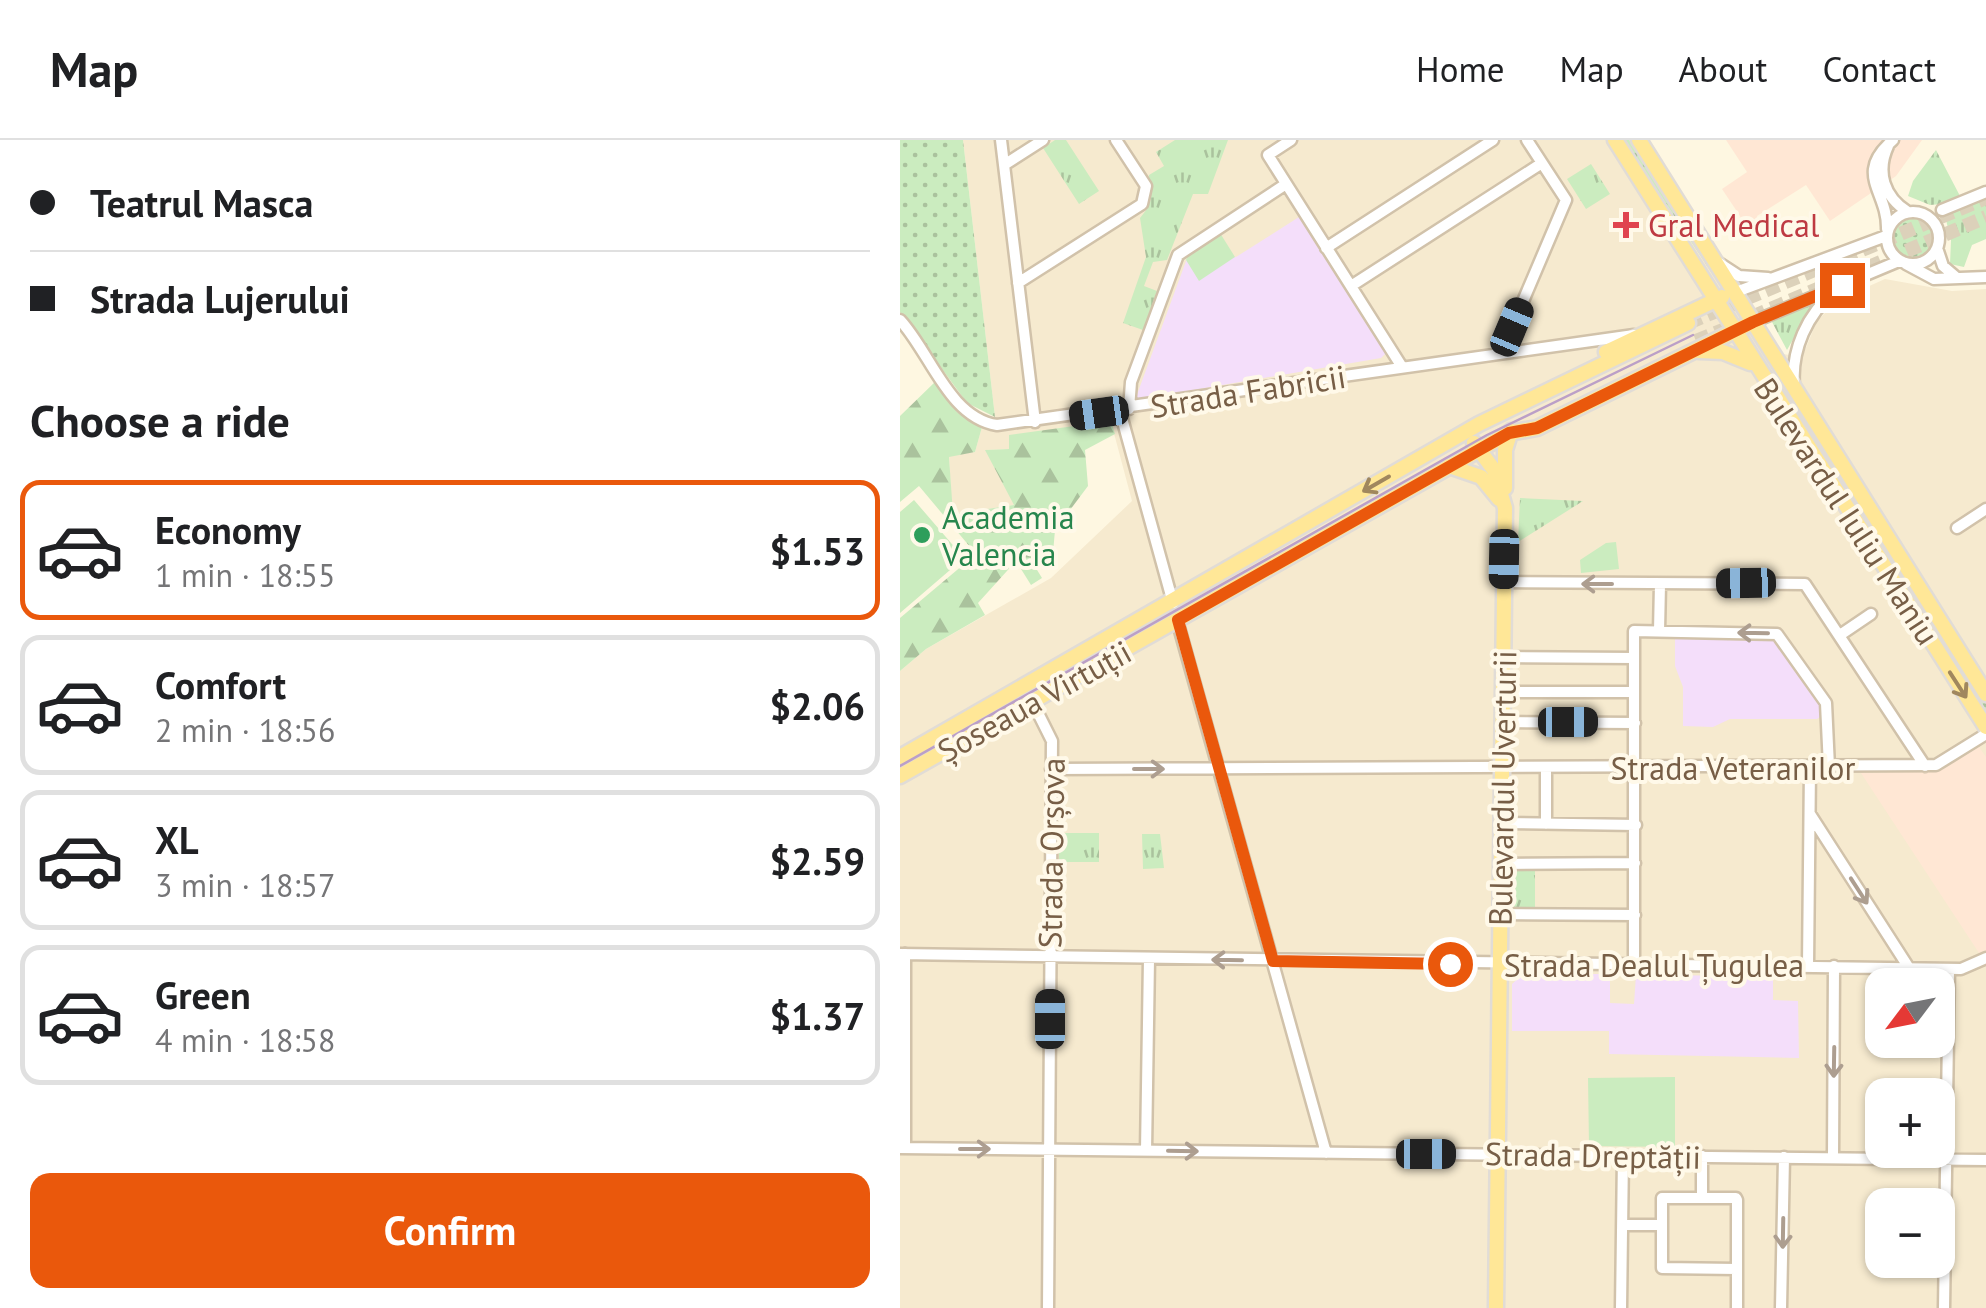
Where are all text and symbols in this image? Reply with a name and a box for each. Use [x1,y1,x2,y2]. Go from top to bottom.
text: Map [50,38,138,100]
text: Home [1416,46,1505,92]
text: Map [1560,46,1624,92]
text: About [1679,46,1767,92]
text: Contact [1822,46,1936,92]
text: Teatrul Masca [90,178,313,227]
place label: Gral Medical [1648,204,1820,246]
marker: Gral Medical [1613,212,1639,238]
route end [1820,263,1865,308]
text: Strada Lujerului [90,274,350,323]
car [1486,294,1538,360]
street label: Strada Fabricii [1147,355,1349,427]
street label: Bulevardul Iuliu Maniu [1745,370,1949,652]
text: Choose a ride [30,391,290,449]
car [1067,394,1131,432]
one-way arrow [1361,475,1391,495]
place label: Academia Valencia [941,496,1075,575]
icon: car [35,505,125,595]
text: Economy [155,505,301,554]
marker: Academia Valencia [911,524,933,546]
text: $1.53 [769,526,865,575]
car [1488,529,1520,589]
text: 1 min · 18:55 [155,554,335,596]
car [1716,567,1776,599]
one-way arrow [1582,574,1614,593]
one-way arrow [1738,623,1770,642]
street label: Șoseaua Virtuții [930,630,1138,772]
street label: Bulevardul Uverturii [1479,650,1525,926]
icon: car [35,660,125,750]
text: Comfort [155,660,286,709]
one-way arrow [1948,670,1969,698]
text: $2.06 [769,681,865,730]
car [1538,707,1598,737]
text: 2 min · 18:56 [155,709,335,751]
street label: Strada Veteranilor [1611,747,1856,789]
street label: Strada Orșova [1028,757,1074,949]
one-way arrow [1132,760,1164,778]
icon: car [35,815,125,905]
text: XL [155,815,199,864]
text: $2.59 [769,836,865,885]
text: 3 min · 18:57 [155,864,335,906]
one-way arrow [1849,876,1870,904]
route start [1428,942,1473,987]
street label: Strada Dealul Țugulea [1504,944,1804,986]
one-way arrow [1212,950,1244,970]
north arrow [1865,968,1955,1058]
map controls [1865,968,1955,1278]
icon: car [35,970,125,1060]
text: Green [155,970,251,1019]
car [1035,989,1065,1049]
text: $1.37 [769,991,865,1040]
text: 4 min · 18:58 [155,1019,335,1061]
one-way arrow [1824,1045,1843,1077]
button: + [1865,1078,1955,1168]
street label: Strada Dreptății [1484,1132,1702,1178]
car [1396,1139,1456,1169]
one-way arrow [958,1140,991,1158]
one-way arrow [1166,1142,1199,1160]
button: Confirm [30,1173,870,1288]
button: − [1865,1188,1955,1278]
one-way arrow [1773,1216,1792,1248]

